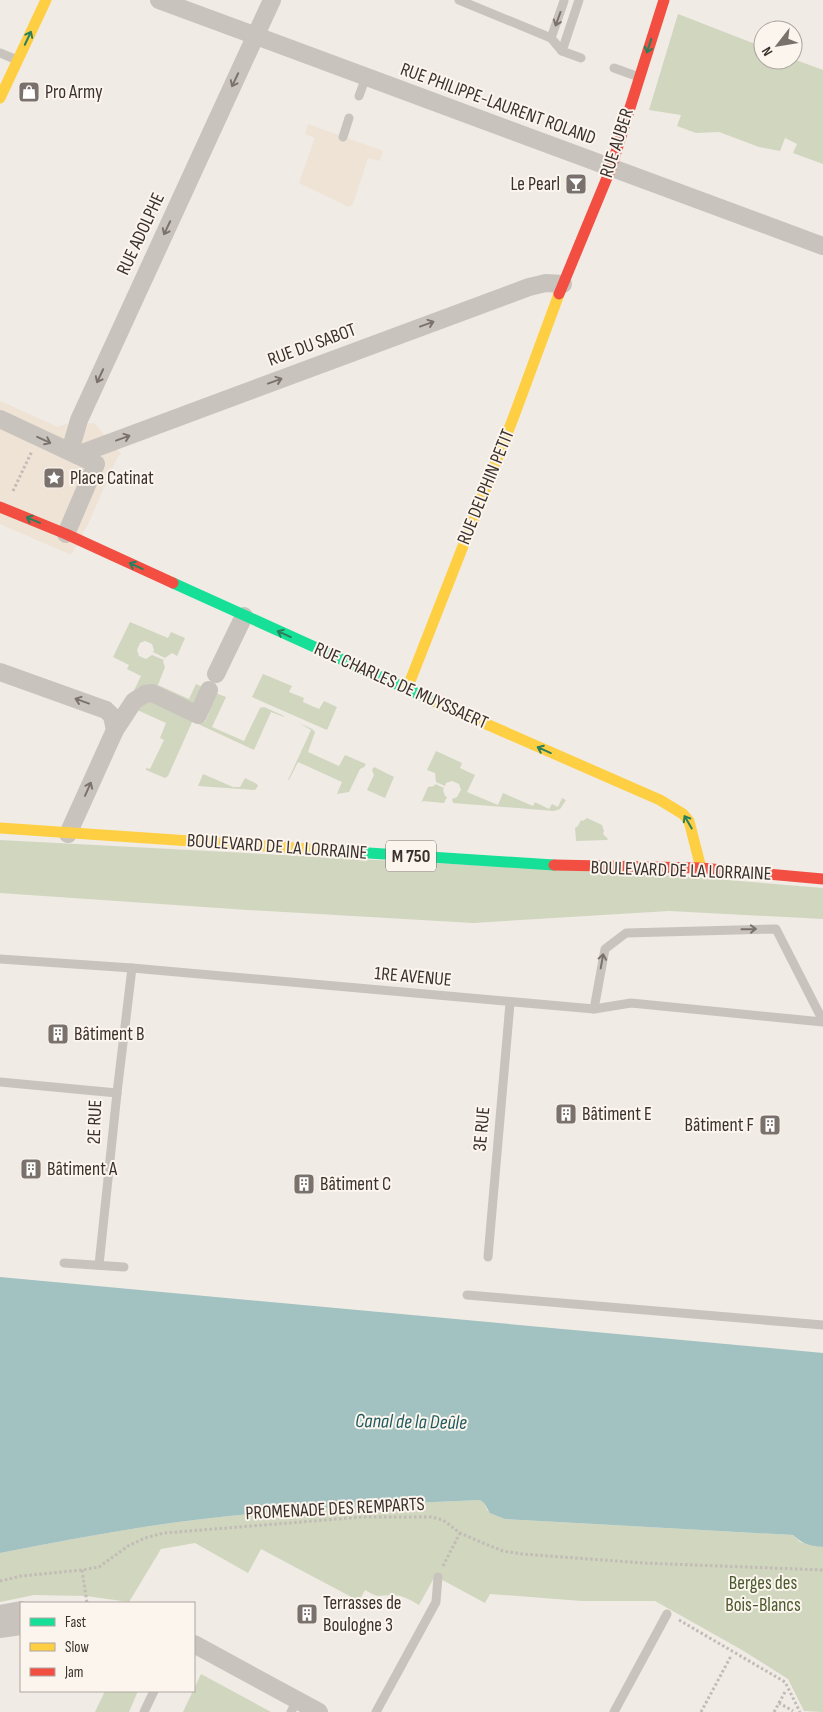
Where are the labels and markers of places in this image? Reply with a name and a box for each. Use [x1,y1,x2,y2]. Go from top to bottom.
shop icon: Pro Army [17,80,41,104]
place label: Pro Army [45,81,103,104]
bar icon: Le Pearl [564,172,588,196]
place label: Le Pearl [511,173,560,196]
place icon: Place Catinat [42,466,66,490]
place label: Place Catinat [70,467,154,490]
building icon: Bâtiment B [46,1022,70,1046]
place label: Bâtiment B [74,1023,145,1046]
building icon: Bâtiment E [554,1102,578,1126]
place label: Bâtiment E [582,1103,652,1126]
building icon: Bâtiment F [758,1113,782,1137]
place label: Bâtiment F [684,1114,754,1137]
building icon: Bâtiment A [19,1157,43,1181]
place label: Bâtiment A [47,1158,118,1181]
building icon: Bâtiment C [292,1172,316,1196]
place label: Bâtiment C [320,1173,391,1196]
place label: Terrasses de Boulogne 3 [323,1592,402,1637]
building icon: Terrasses de Boulogne 3 [295,1602,319,1626]

